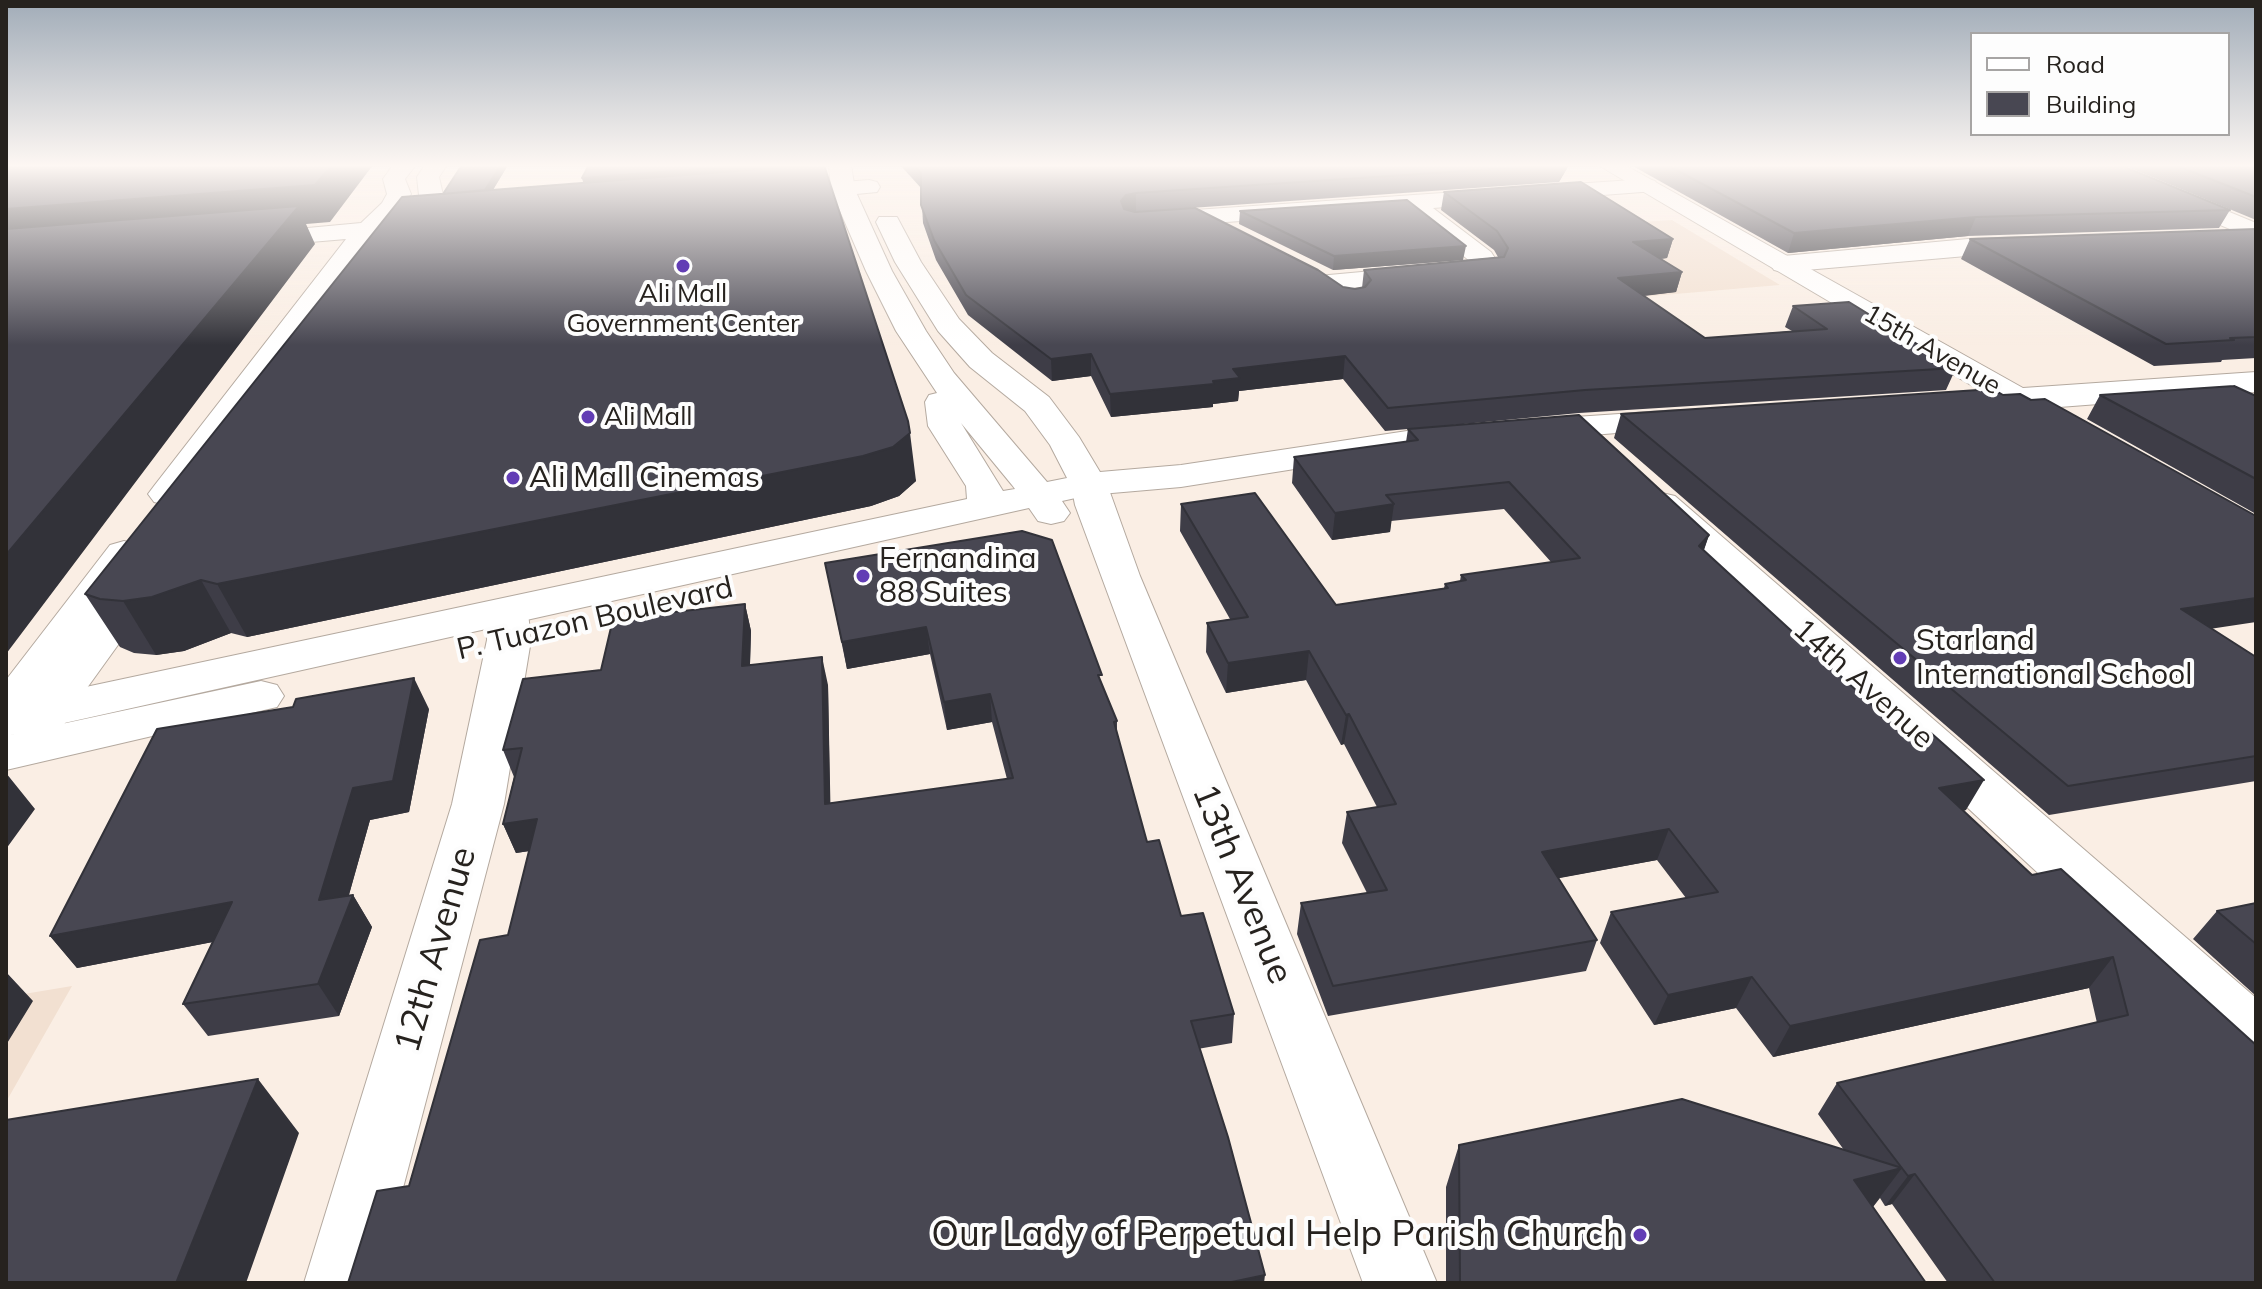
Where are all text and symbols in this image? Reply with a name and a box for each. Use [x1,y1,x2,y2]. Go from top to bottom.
legend [1970,32,2230,136]
text: Road [2046,49,2105,79]
text: Building [2046,89,2136,119]
marker: Ali Mall Government Center [674,257,692,275]
place label: Ali Mall Government Center [567,278,799,340]
street label: 15th Avenue [1858,298,2006,402]
place label: Ali Mall [604,401,693,433]
marker: Ali Mall [579,408,597,426]
place label: Ali Mall Cinemas [529,460,760,496]
marker: Ali Mall Cinemas [504,469,522,487]
place label: Fernandina 88 Suites [879,541,1036,612]
marker: Fernandina 88 Suites [854,567,872,585]
street label: P. Tuazon Boulevard [453,570,737,668]
street label: 14th Avenue [1785,612,1941,756]
place label: Starland International School [1916,623,2192,694]
marker: Starland International School [1891,649,1909,667]
street label: 13th Avenue [1182,778,1302,990]
street label: 12th Avenue [386,842,486,1058]
place label: Our Lady of Perpetual Help Parish Church [931,1213,1624,1257]
marker: Our Lady of Perpetual Help Parish Church [1631,1226,1649,1244]

